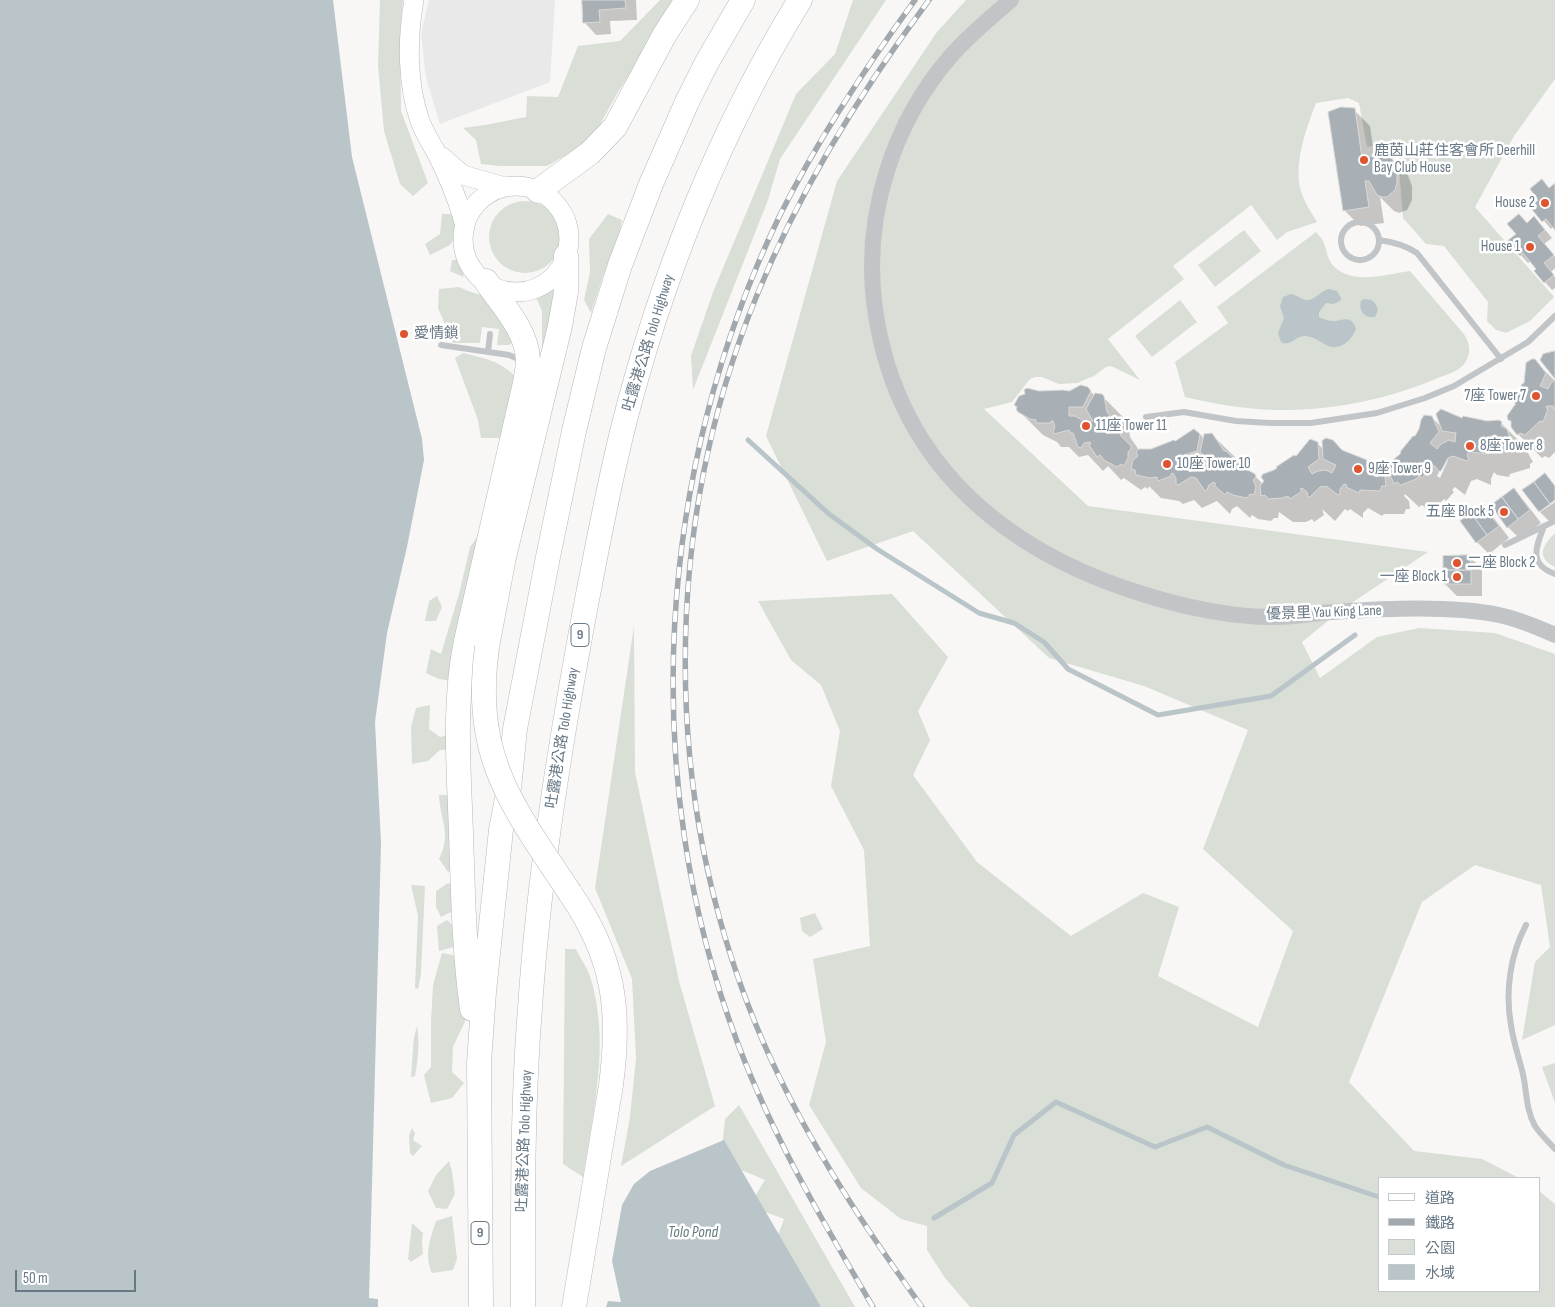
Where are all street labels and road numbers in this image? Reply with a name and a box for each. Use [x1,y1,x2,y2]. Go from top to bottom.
street label: 吐露港公路 Tolo Highway [620,272,678,414]
street label: 優景里 Yau King Lane [1266,602,1382,624]
road number: 9 [571,624,589,646]
street label: 吐露港公路 Tolo Highway [543,666,583,810]
street label: 吐露港公路 Tolo Highway [514,1069,536,1213]
road number: 9 [471,1222,489,1244]

